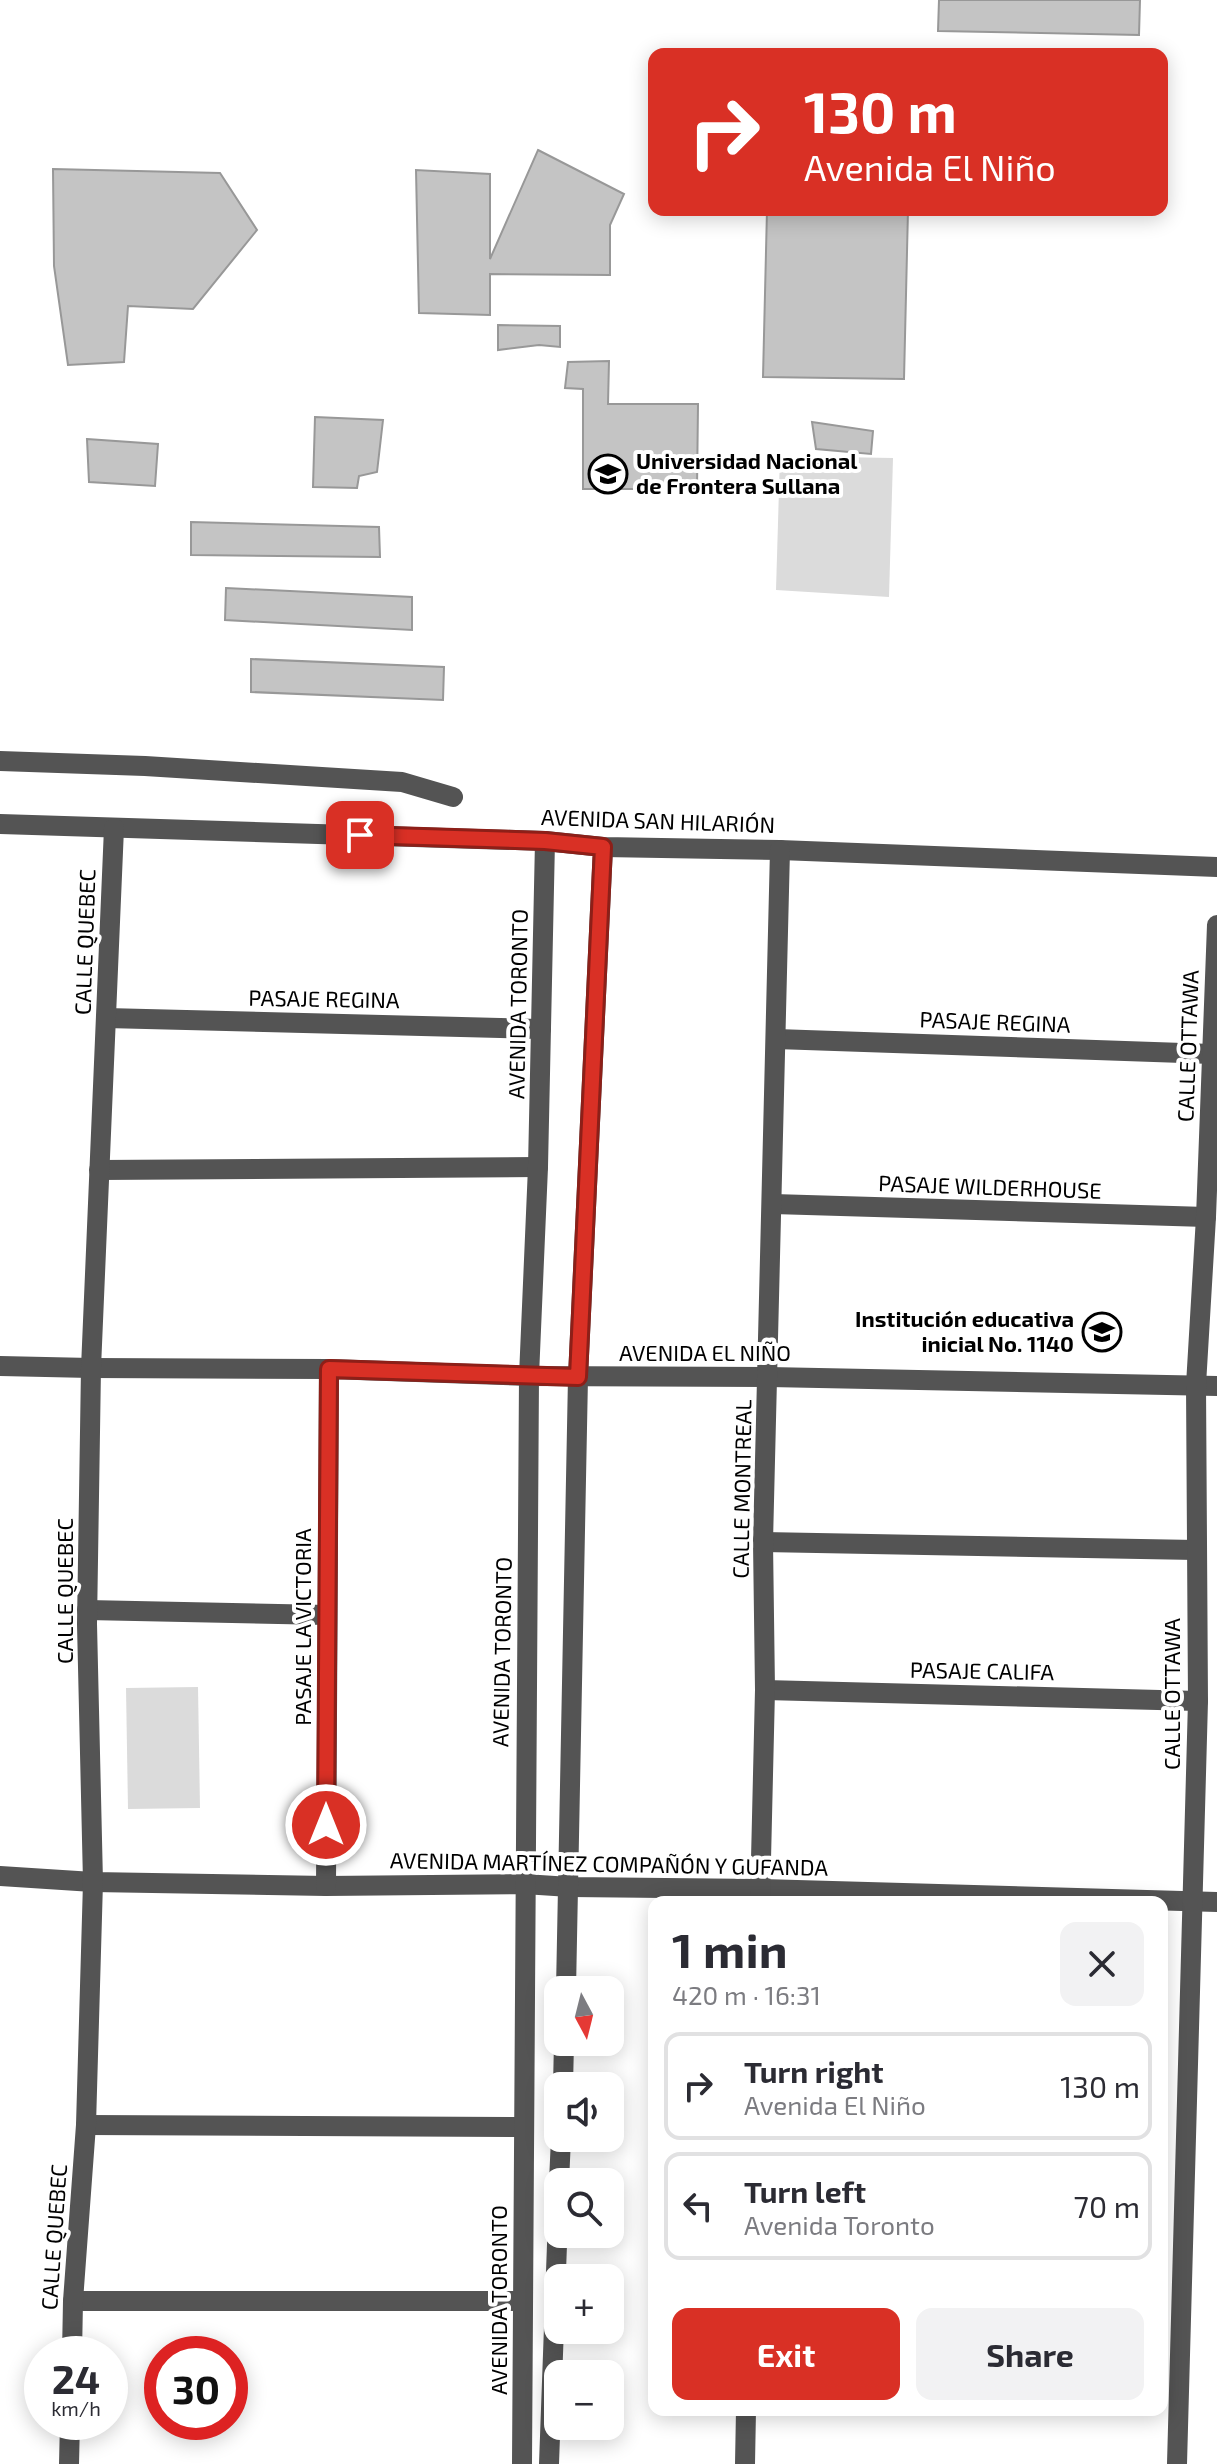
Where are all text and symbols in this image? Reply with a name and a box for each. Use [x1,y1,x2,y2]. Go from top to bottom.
text: 130 m [804,77,957,144]
icon: right [672,80,776,184]
text: Avenida El Niño [804,145,1056,188]
place label: Universidad Nacional de Frontera Sullana [636,447,858,498]
school or university icon: Universidad Nacional de Frontera Sullana [587,453,629,495]
pin [326,801,394,869]
street label: AVENIDA SAN HILARIÓN [541,803,775,837]
icon: arrive [338,813,382,857]
street label: CALLE QUEBEC [68,868,101,1015]
street label: AVENIDA TORONTO [502,909,532,1099]
street label: CALLE OTTAWA [1171,969,1203,1122]
street label: PASAJE REGINA [248,984,400,1012]
street label: PASAJE REGINA [919,1005,1071,1037]
street label: PASAJE WILDERHOUSE [878,1169,1102,1203]
place label: Institución educativa inicial No. 1140 [855,1305,1074,1356]
school or university icon: Institución educativa inicial No. 1140 [1081,1311,1123,1353]
street label: AVENIDA EL NIÑO [619,1339,791,1365]
street label: CALLE MONTREAL [726,1399,756,1579]
street label: CALLE QUEBEC [51,1518,78,1664]
street label: PASAJE LA VICTORIA [289,1528,315,1726]
street label: AVENIDA TORONTO [486,1557,516,1747]
street label: CALLE OTTAWA [1158,1618,1184,1770]
street label: PASAJE CALIFA [910,1656,1055,1684]
position arrow [284,1783,368,1867]
street label: AVENIDA MARTÍNEZ COMPAÑÓN Y GUFANDA [390,1846,829,1880]
text: 1 min [672,1920,788,1978]
button: close [1060,1922,1144,2006]
north arrow [544,1976,624,2056]
map controls [544,1976,624,2440]
text: 420 m · 16:31 [672,1979,821,2010]
text: Turn right [744,2053,884,2089]
icon: right [676,2064,720,2108]
text: 130 m [1060,2068,1140,2104]
button: sound [544,2072,624,2152]
text: Avenida El Niño [744,2089,926,2120]
street label: CALLE QUEBEC [35,2163,72,2311]
button: search [544,2168,624,2248]
text: Turn left [744,2173,866,2209]
icon: left [676,2184,720,2228]
text: 70 m [1074,2188,1140,2224]
street label: AVENIDA TORONTO [485,2205,511,2395]
text: Avenida Toronto [744,2209,935,2240]
button: + [544,2264,624,2344]
button: Exit [672,2308,900,2400]
button: Share [916,2308,1144,2400]
speed limit sign: 30 [144,2336,248,2440]
text: 24 [52,2354,100,2402]
button: − [544,2360,624,2440]
text: km/h [51,2396,101,2420]

